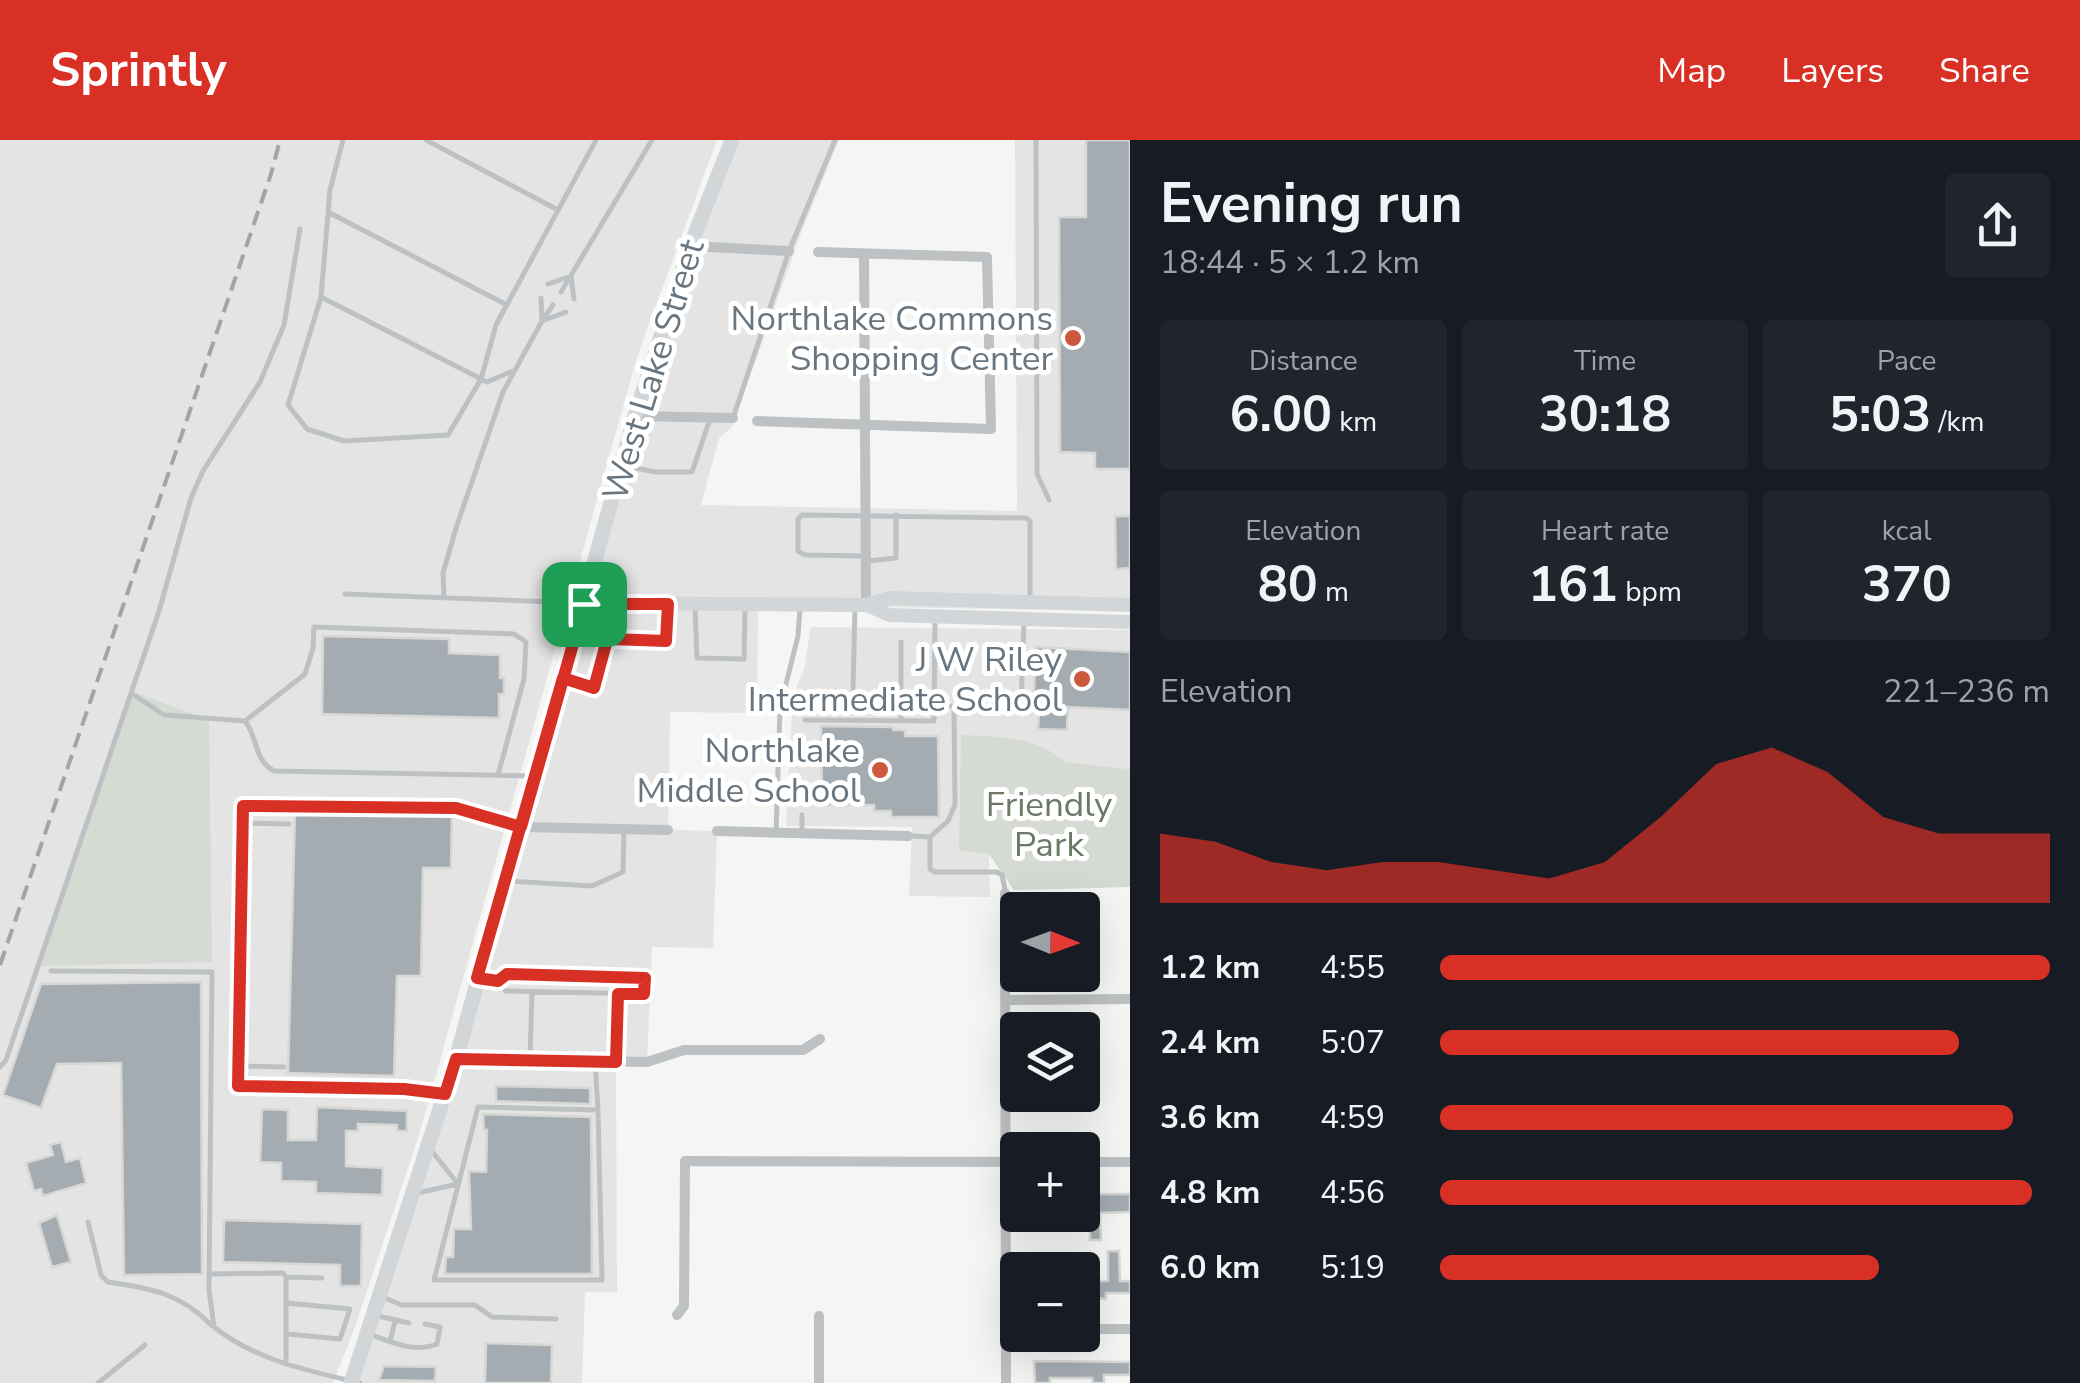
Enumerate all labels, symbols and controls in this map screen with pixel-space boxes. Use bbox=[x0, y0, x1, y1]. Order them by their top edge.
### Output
text: Sprintly bbox=[50, 37, 227, 103]
text: Map bbox=[1657, 47, 1726, 94]
text: Layers bbox=[1781, 47, 1884, 94]
text: Share bbox=[1939, 47, 2030, 94]
text: Evening run bbox=[1160, 166, 1463, 241]
button: share bbox=[1945, 173, 2050, 278]
street label: West Lake Street bbox=[591, 233, 716, 506]
text: 18:44 · 5 × 1.2 km bbox=[1160, 241, 1420, 284]
place label: Northlake Commons Shopping Center bbox=[731, 295, 1053, 382]
marker: Northlake Commons Shopping Center bbox=[1062, 327, 1084, 349]
text: Distance bbox=[1249, 342, 1358, 380]
text: Time bbox=[1574, 342, 1636, 380]
text: Pace bbox=[1877, 342, 1936, 380]
text: 6.00 bbox=[1230, 380, 1332, 449]
text: 30:18 bbox=[1539, 380, 1671, 449]
text: 5:03 bbox=[1829, 380, 1931, 449]
text: km bbox=[1332, 403, 1377, 441]
text: /km bbox=[1931, 403, 1984, 441]
text: Elevation bbox=[1245, 512, 1361, 550]
text: Heart rate bbox=[1541, 512, 1669, 550]
text: kcal bbox=[1882, 512, 1931, 550]
text: 80 bbox=[1258, 550, 1318, 619]
text: 161 bbox=[1528, 550, 1618, 619]
text: 370 bbox=[1862, 550, 1952, 619]
pin bbox=[542, 562, 627, 647]
text: m bbox=[1318, 573, 1349, 611]
text: bpm bbox=[1618, 573, 1682, 611]
icon: arrive bbox=[557, 577, 612, 632]
place label: J W Riley Intermediate School bbox=[748, 636, 1063, 723]
marker: J W Riley Intermediate School bbox=[1071, 668, 1093, 690]
text: Elevation bbox=[1160, 670, 1293, 713]
text: 221–236 m bbox=[1883, 670, 2050, 713]
place label: Northlake Middle School bbox=[636, 727, 861, 814]
marker: Northlake Middle School bbox=[869, 759, 891, 781]
park label: Friendly Park bbox=[986, 781, 1112, 868]
north arrow bbox=[1000, 892, 1100, 992]
map controls bbox=[1000, 892, 1100, 1352]
text: 1.2 km bbox=[1160, 946, 1260, 989]
text: 4:55 bbox=[1320, 946, 1385, 989]
button: layers bbox=[1000, 1012, 1100, 1112]
text: 2.4 km bbox=[1160, 1021, 1260, 1064]
text: 5:07 bbox=[1320, 1021, 1385, 1064]
text: 3.6 km bbox=[1160, 1096, 1260, 1139]
text: 4:59 bbox=[1320, 1096, 1385, 1139]
button: + bbox=[1000, 1132, 1100, 1232]
text: 4.8 km bbox=[1160, 1171, 1260, 1214]
text: 4:56 bbox=[1320, 1171, 1385, 1214]
text: 6.0 km bbox=[1160, 1246, 1260, 1289]
text: 5:19 bbox=[1320, 1246, 1385, 1289]
button: − bbox=[1000, 1252, 1100, 1352]

